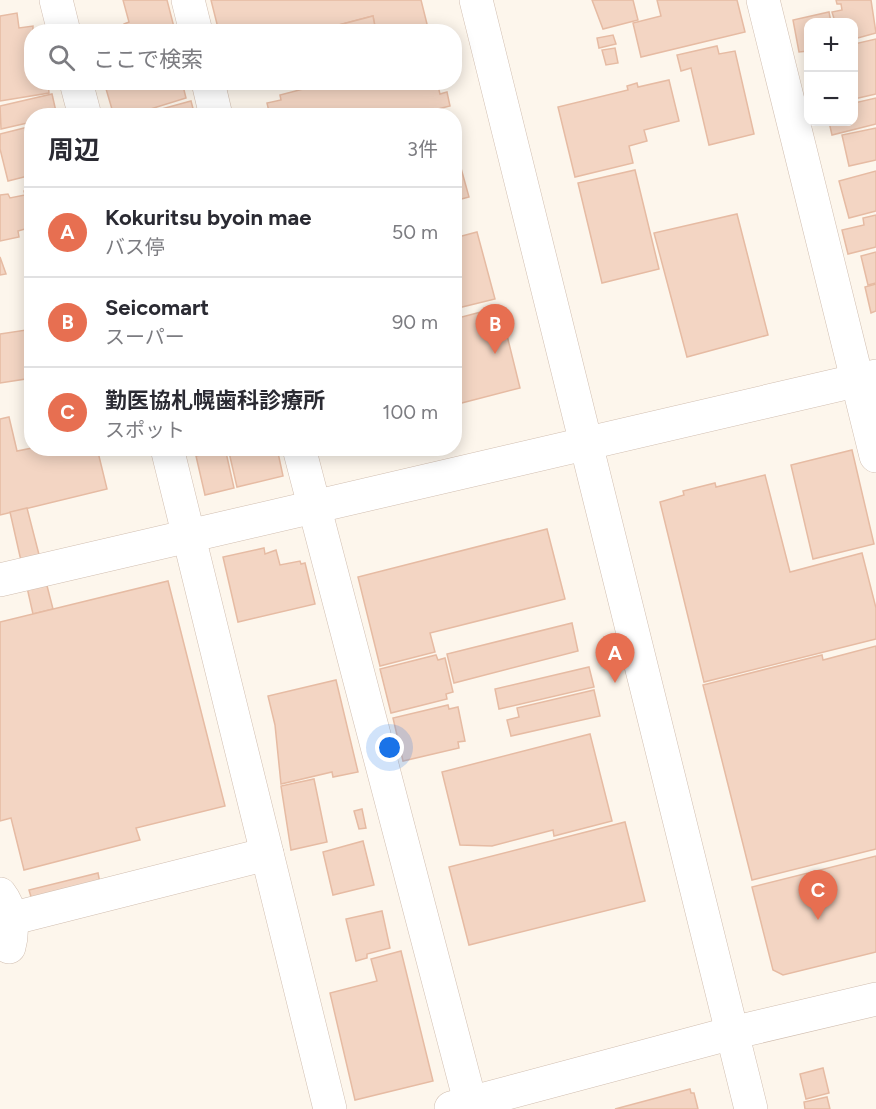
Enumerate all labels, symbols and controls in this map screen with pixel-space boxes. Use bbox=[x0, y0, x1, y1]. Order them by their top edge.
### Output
map controls bbox=[804, 18, 858, 126]
button: + bbox=[804, 18, 858, 72]
search box bbox=[24, 24, 462, 90]
icon: search bbox=[45, 41, 78, 74]
text: ここで検索 bbox=[93, 46, 203, 73]
button: − bbox=[804, 72, 858, 126]
text: 周辺 bbox=[48, 134, 100, 166]
text: 3件 bbox=[407, 137, 438, 161]
text: Kokuritsu byoin mae bbox=[105, 204, 311, 231]
text: A bbox=[60, 220, 75, 244]
text: 50 m bbox=[392, 220, 438, 244]
text: バス停 bbox=[105, 235, 165, 259]
text: Seicomart bbox=[105, 294, 209, 321]
pin: B bbox=[476, 304, 514, 354]
text: B bbox=[61, 310, 74, 334]
text: 90 m bbox=[392, 310, 438, 334]
text: スーパー bbox=[105, 325, 185, 349]
text: 勤医協札幌歯科診療所 bbox=[105, 387, 325, 414]
text: C bbox=[60, 400, 75, 424]
text: 100 m bbox=[382, 400, 438, 424]
text: スポット bbox=[105, 418, 185, 442]
pin: A bbox=[596, 634, 634, 683]
your location bbox=[375, 733, 404, 762]
pin: C bbox=[798, 870, 838, 920]

